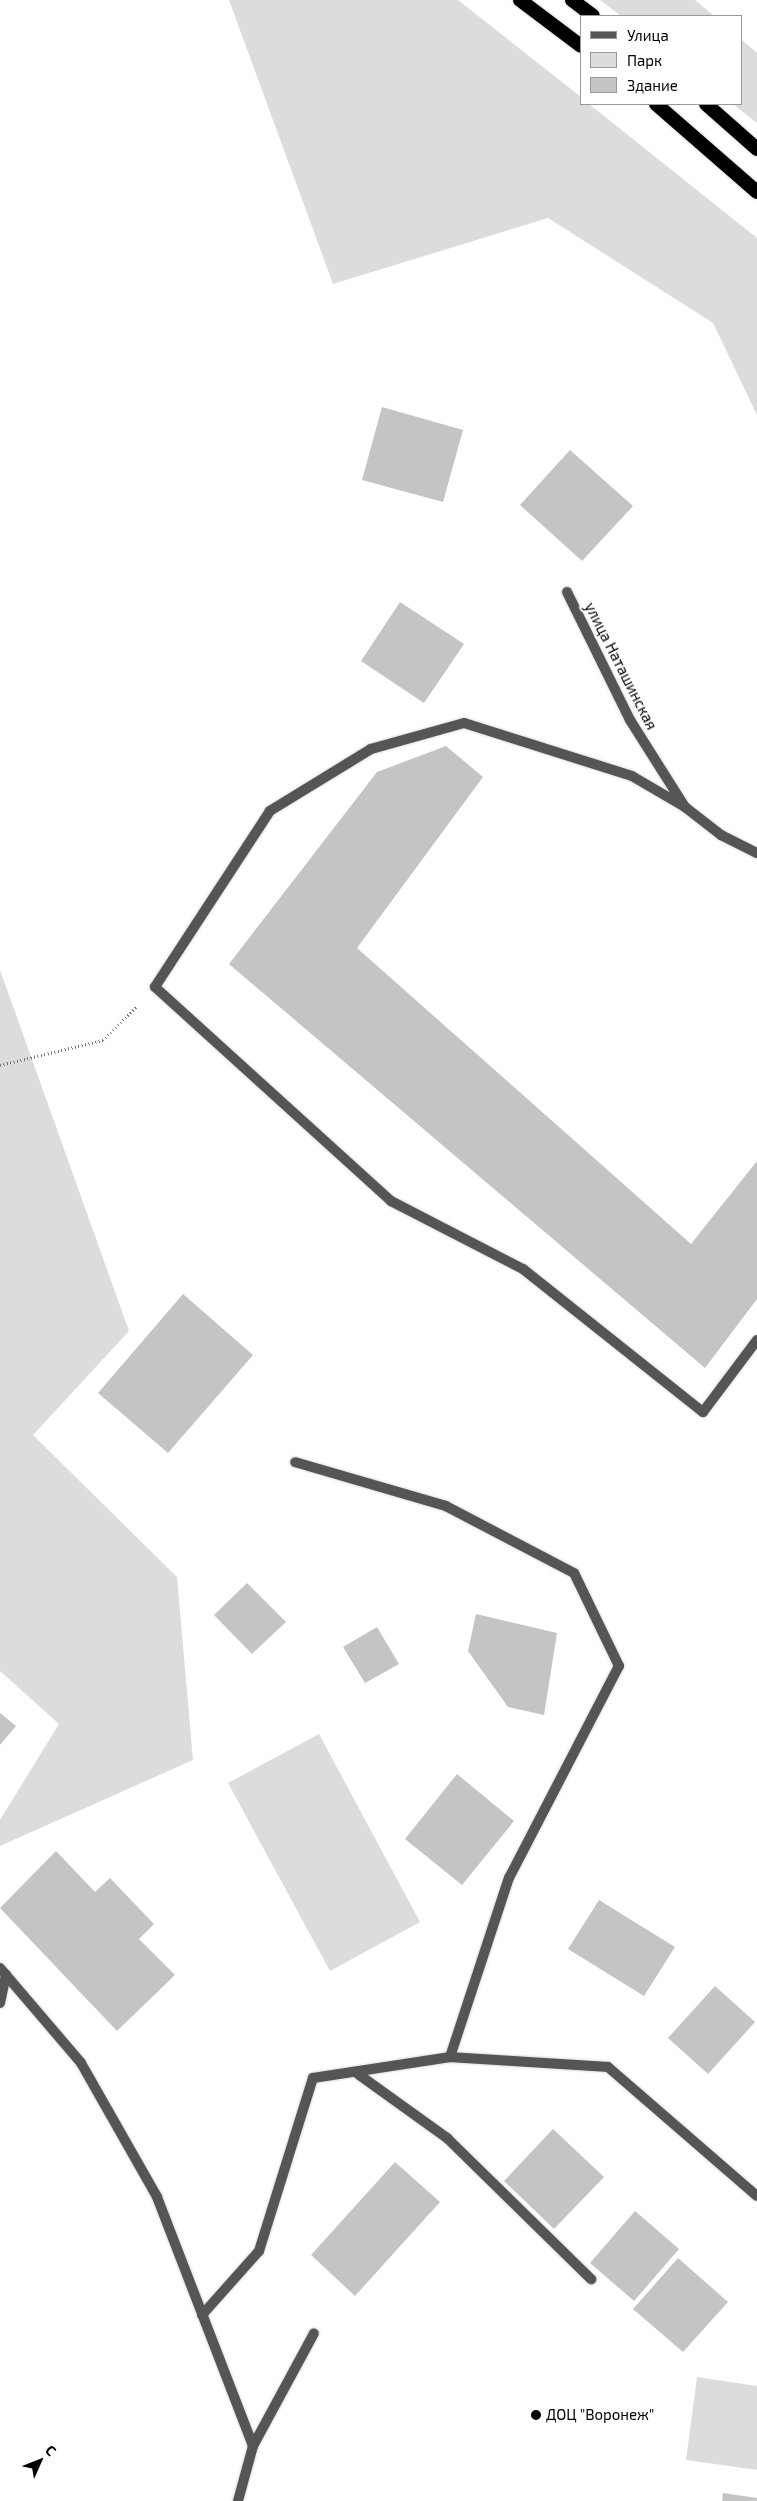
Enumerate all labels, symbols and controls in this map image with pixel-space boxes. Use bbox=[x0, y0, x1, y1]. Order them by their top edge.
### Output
legend bbox=[580, 15, 742, 105]
text: Улица bbox=[627, 26, 669, 44]
text: Парк bbox=[627, 51, 662, 69]
text: Здание bbox=[627, 76, 678, 94]
street label: улица Наташинская bbox=[581, 599, 661, 733]
place label: ДОЦ "Воронеж" bbox=[546, 2406, 654, 2424]
marker: ДОЦ "Воронеж" bbox=[530, 2409, 542, 2421]
north arrow bbox=[15, 2436, 65, 2486]
text: С bbox=[42, 2441, 60, 2459]

